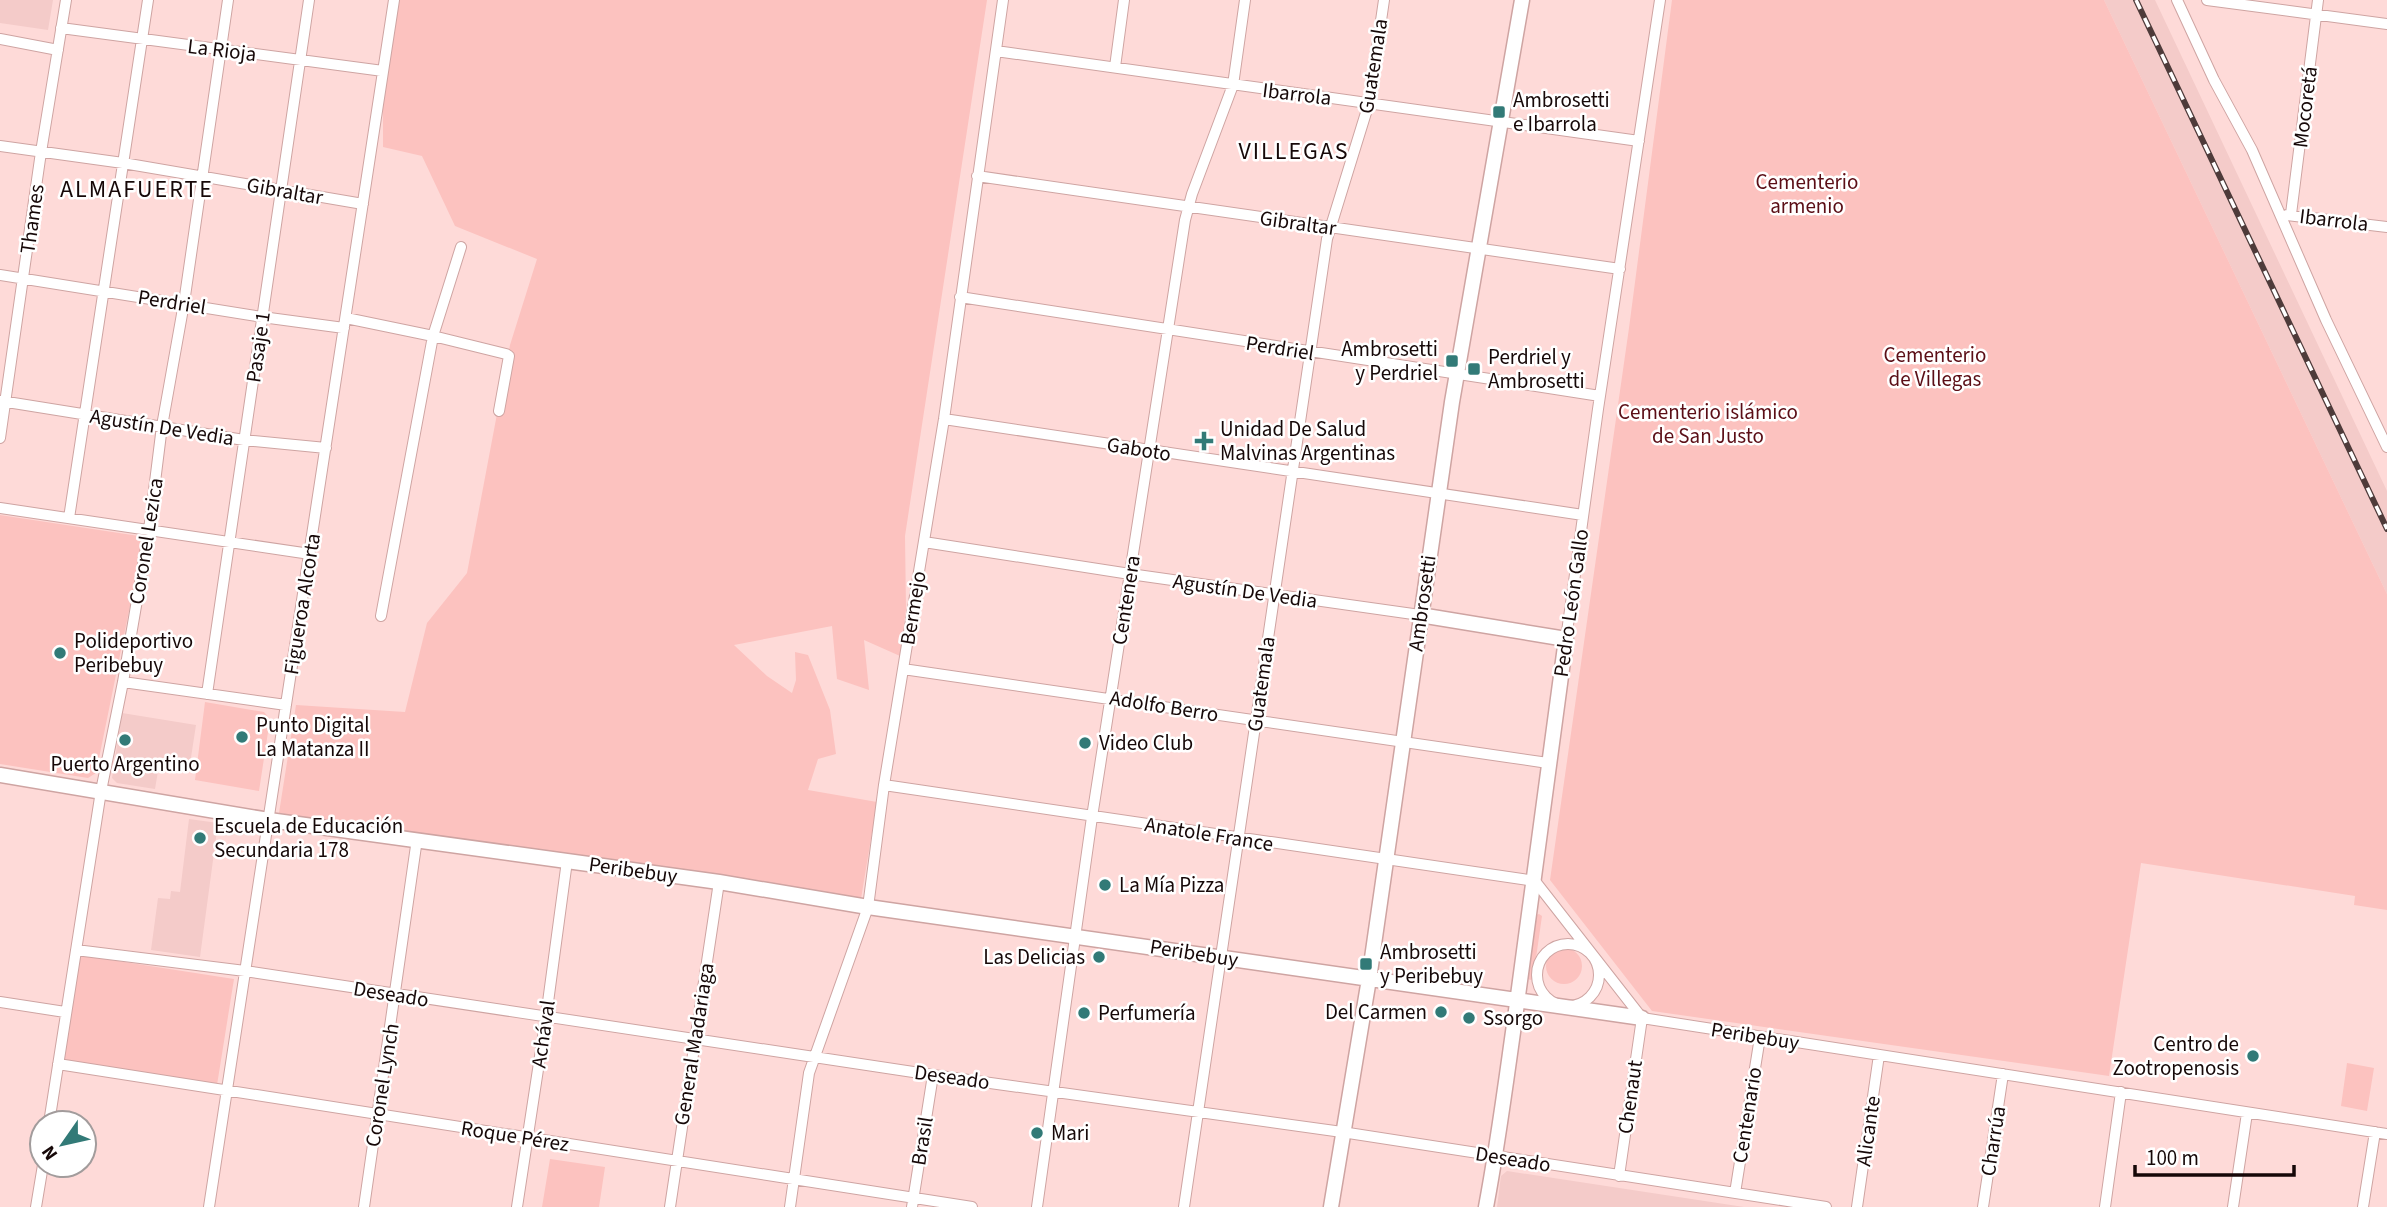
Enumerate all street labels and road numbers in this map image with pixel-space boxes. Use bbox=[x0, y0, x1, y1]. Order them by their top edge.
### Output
street label: Guatemala bbox=[1351, 16, 1395, 116]
street label: La Rioja bbox=[186, 31, 258, 69]
street label: Mocoretá bbox=[2285, 65, 2325, 149]
street label: Ibarrola bbox=[1261, 75, 1333, 113]
street label: Gibraltar bbox=[244, 170, 326, 213]
street label: Thames bbox=[12, 182, 52, 256]
street label: Ibarrola bbox=[2298, 201, 2370, 239]
street label: Gibraltar bbox=[1258, 203, 1339, 243]
street label: Perdriel bbox=[136, 282, 208, 322]
street label: Pasaje 1 bbox=[238, 310, 278, 384]
street label: Perdriel bbox=[1244, 328, 1316, 368]
street label: Agustín De Vedia bbox=[88, 401, 236, 453]
street label: Gaboto bbox=[1105, 429, 1173, 469]
street label: Coronel Lezica bbox=[121, 476, 171, 606]
street label: Pedro León Gallo bbox=[1546, 527, 1596, 679]
street label: Figueroa Alcorta bbox=[276, 531, 328, 677]
street label: Centenera bbox=[1104, 553, 1148, 647]
street label: Ambrosetti bbox=[1400, 553, 1444, 653]
street label: Agustín De Vedia bbox=[1171, 566, 1319, 616]
street label: Bermejo bbox=[892, 569, 934, 647]
street label: Guatemala bbox=[1239, 634, 1283, 734]
street label: Adolfo Berro bbox=[1107, 683, 1221, 729]
street label: Anatole France bbox=[1143, 809, 1275, 859]
street label: Peribebuy bbox=[587, 849, 679, 891]
street label: Peribebuy bbox=[1148, 931, 1241, 975]
street label: General Madariaga bbox=[666, 961, 722, 1127]
street label: Deseado bbox=[351, 973, 431, 1015]
street label: Achával bbox=[523, 998, 563, 1070]
street label: Peribebuy bbox=[1709, 1014, 1802, 1058]
street label: Coronel Lynch bbox=[357, 1021, 407, 1149]
street label: Deseado bbox=[912, 1057, 992, 1097]
street label: Chenaut bbox=[1610, 1058, 1650, 1136]
street label: Centenario bbox=[1725, 1065, 1769, 1165]
street label: Alicante bbox=[1848, 1094, 1888, 1168]
street label: Charrúa bbox=[1973, 1104, 2013, 1178]
street label: Roque Pérez bbox=[459, 1113, 571, 1159]
street label: Brasil bbox=[903, 1114, 941, 1168]
street label: Deseado bbox=[1473, 1138, 1553, 1180]

